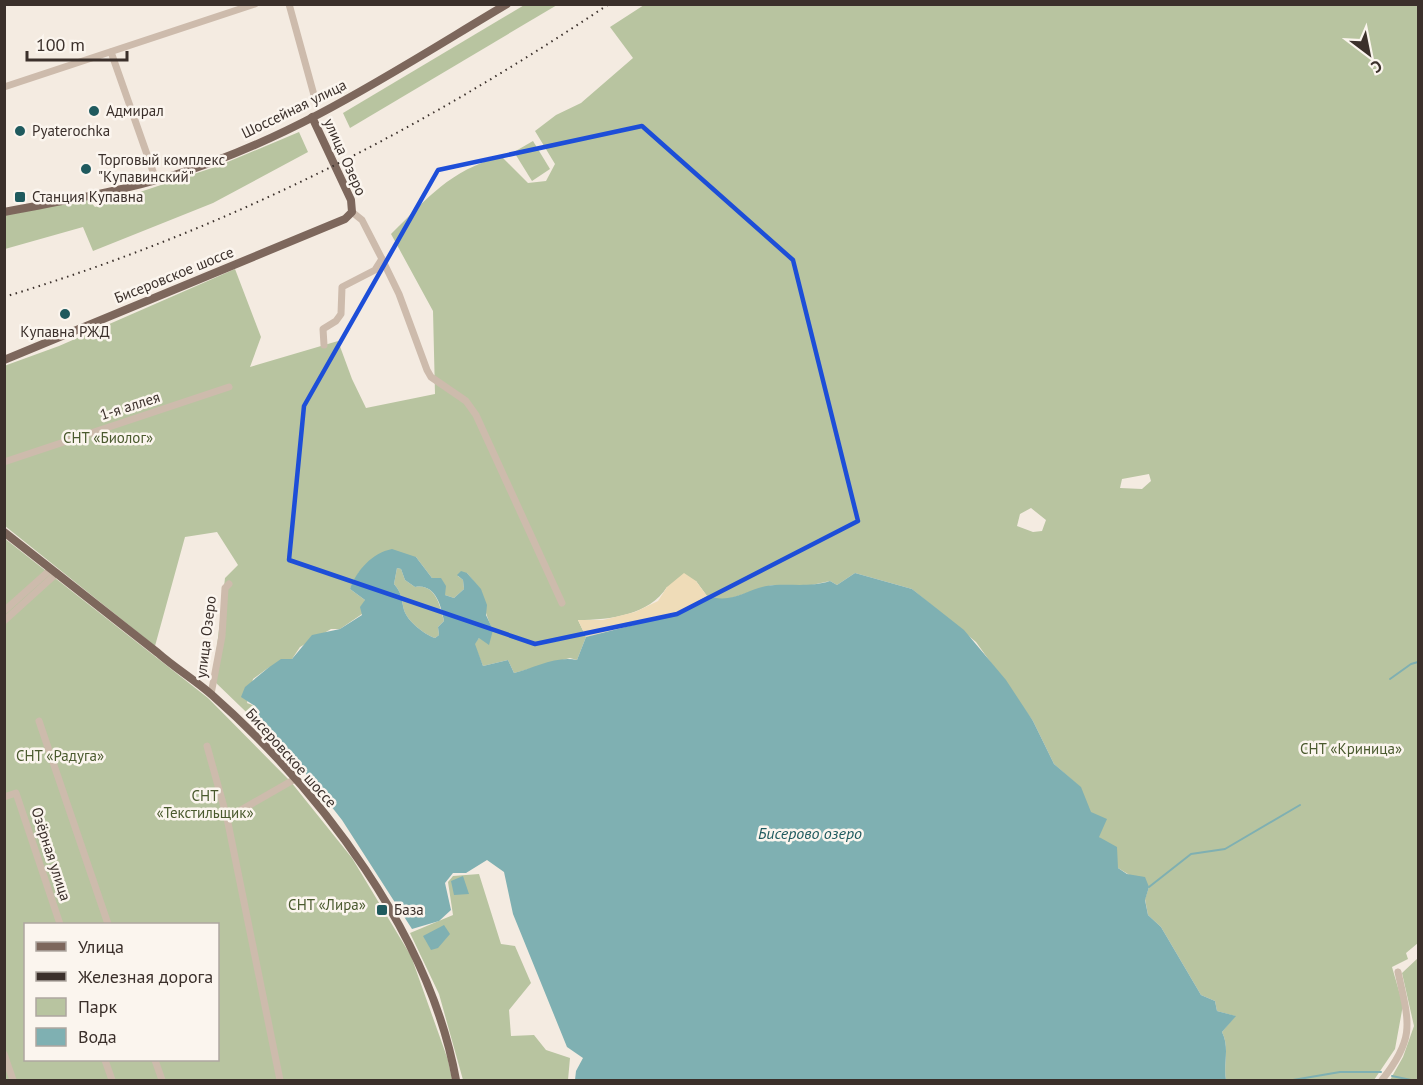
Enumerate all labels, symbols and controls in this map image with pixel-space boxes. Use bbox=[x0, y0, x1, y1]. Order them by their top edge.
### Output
scale bar bbox=[27, 24, 128, 62]
north arrow bbox=[1339, 24, 1399, 84]
text: 100 m bbox=[36, 33, 85, 56]
text: С bbox=[1368, 56, 1386, 78]
street label: Шоссейная улица bbox=[238, 75, 349, 142]
place label: Адмирал bbox=[106, 101, 164, 120]
marker: Адмирал bbox=[87, 104, 101, 118]
street label: улица Озеро bbox=[320, 115, 371, 199]
place label: Pyaterochka bbox=[32, 121, 110, 140]
marker: Pyaterochka bbox=[13, 124, 27, 138]
place label: Торговый комплекс "Купавинский" bbox=[98, 150, 225, 186]
marker: Торговый комплекс "Купавинский" bbox=[79, 162, 93, 176]
place label: Станция Купавна bbox=[32, 187, 143, 206]
marker: Станция Купавна bbox=[13, 190, 27, 204]
street label: Бисеровское шоссе bbox=[111, 242, 236, 307]
marker: Купавна РЖД bbox=[58, 307, 72, 321]
place label: Купавна РЖД bbox=[20, 322, 110, 341]
street label: 1-я аллея bbox=[97, 387, 162, 424]
park label: СНТ «Биолог» bbox=[63, 428, 153, 447]
street label: улица Озеро bbox=[191, 595, 220, 679]
street label: Бисеровское шоссе bbox=[242, 704, 341, 811]
park label: СНТ «Криница» bbox=[1300, 739, 1402, 758]
park label: СНТ «Радуга» bbox=[16, 746, 104, 765]
park label: СНТ «Текстильщик» bbox=[156, 786, 254, 822]
street label: Озёрная улица bbox=[27, 805, 76, 903]
water label: Бисерово озеро bbox=[758, 823, 862, 843]
park label: СНТ «Лира» bbox=[288, 895, 366, 914]
place label: База bbox=[394, 900, 424, 919]
marker: База bbox=[375, 903, 389, 917]
legend bbox=[24, 923, 219, 1061]
text: Улица bbox=[78, 935, 124, 958]
text: Железная дорога bbox=[77, 965, 213, 988]
text: Парк bbox=[78, 995, 118, 1018]
text: Вода bbox=[78, 1025, 117, 1048]

